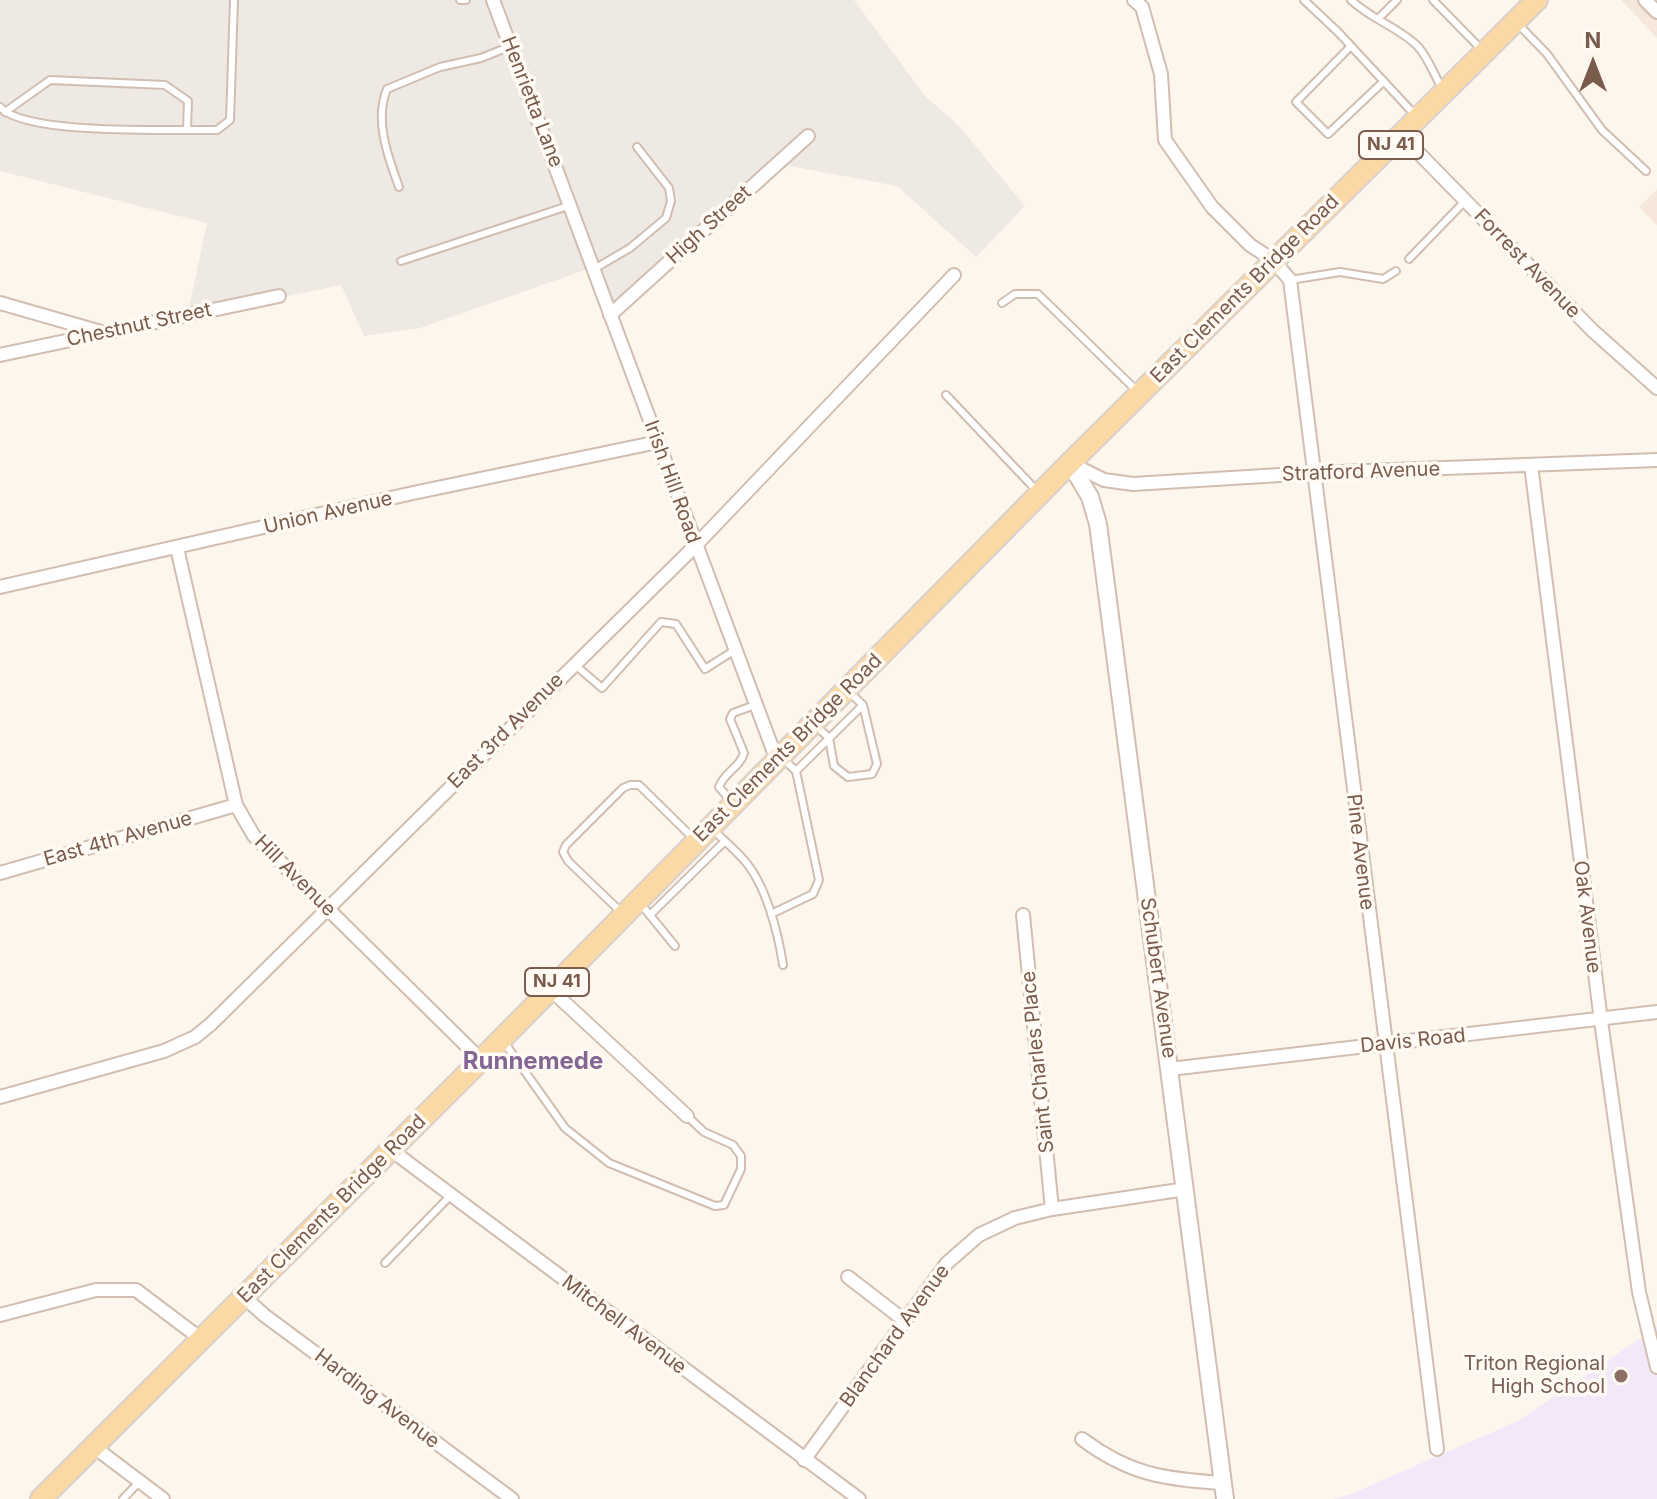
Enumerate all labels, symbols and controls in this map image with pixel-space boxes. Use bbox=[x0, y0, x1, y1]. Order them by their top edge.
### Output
north arrow bbox=[1553, 24, 1633, 104]
text: N bbox=[1585, 27, 1601, 53]
street label: Henrietta Lane bbox=[496, 33, 568, 171]
road number: NJ 41 bbox=[1359, 131, 1423, 159]
street label: High Street bbox=[662, 181, 756, 269]
street label: East Clements Bridge Road bbox=[1146, 190, 1344, 388]
street label: Forrest Avenue bbox=[1469, 204, 1585, 324]
street label: Chestnut Street bbox=[64, 298, 214, 352]
street label: Irish Hill Road bbox=[639, 417, 705, 547]
street label: Stratford Avenue bbox=[1281, 457, 1441, 487]
street label: Union Avenue bbox=[261, 487, 395, 539]
street label: East Clements Bridge Road bbox=[689, 649, 887, 847]
street label: East 3rd Avenue bbox=[443, 668, 569, 794]
street label: Pine Avenue bbox=[1341, 792, 1379, 912]
street label: East 4th Avenue bbox=[41, 806, 195, 872]
street label: Hill Avenue bbox=[249, 830, 341, 922]
street label: Oak Avenue bbox=[1568, 859, 1606, 975]
street label: Schubert Avenue bbox=[1135, 896, 1181, 1060]
road number: NJ 41 bbox=[525, 968, 589, 996]
street label: Saint Charles Place bbox=[1017, 970, 1059, 1154]
street label: Davis Road bbox=[1359, 1024, 1467, 1058]
district label: Runnemede bbox=[463, 1048, 603, 1076]
street label: East Clements Bridge Road bbox=[233, 1110, 431, 1308]
street label: Blanchard Avenue bbox=[835, 1260, 955, 1412]
street label: Mitchell Avenue bbox=[557, 1270, 691, 1380]
street label: Harding Avenue bbox=[310, 1344, 444, 1454]
place label: Triton Regional High School bbox=[1464, 1352, 1605, 1399]
marker: Triton Regional High School bbox=[1612, 1367, 1630, 1385]

